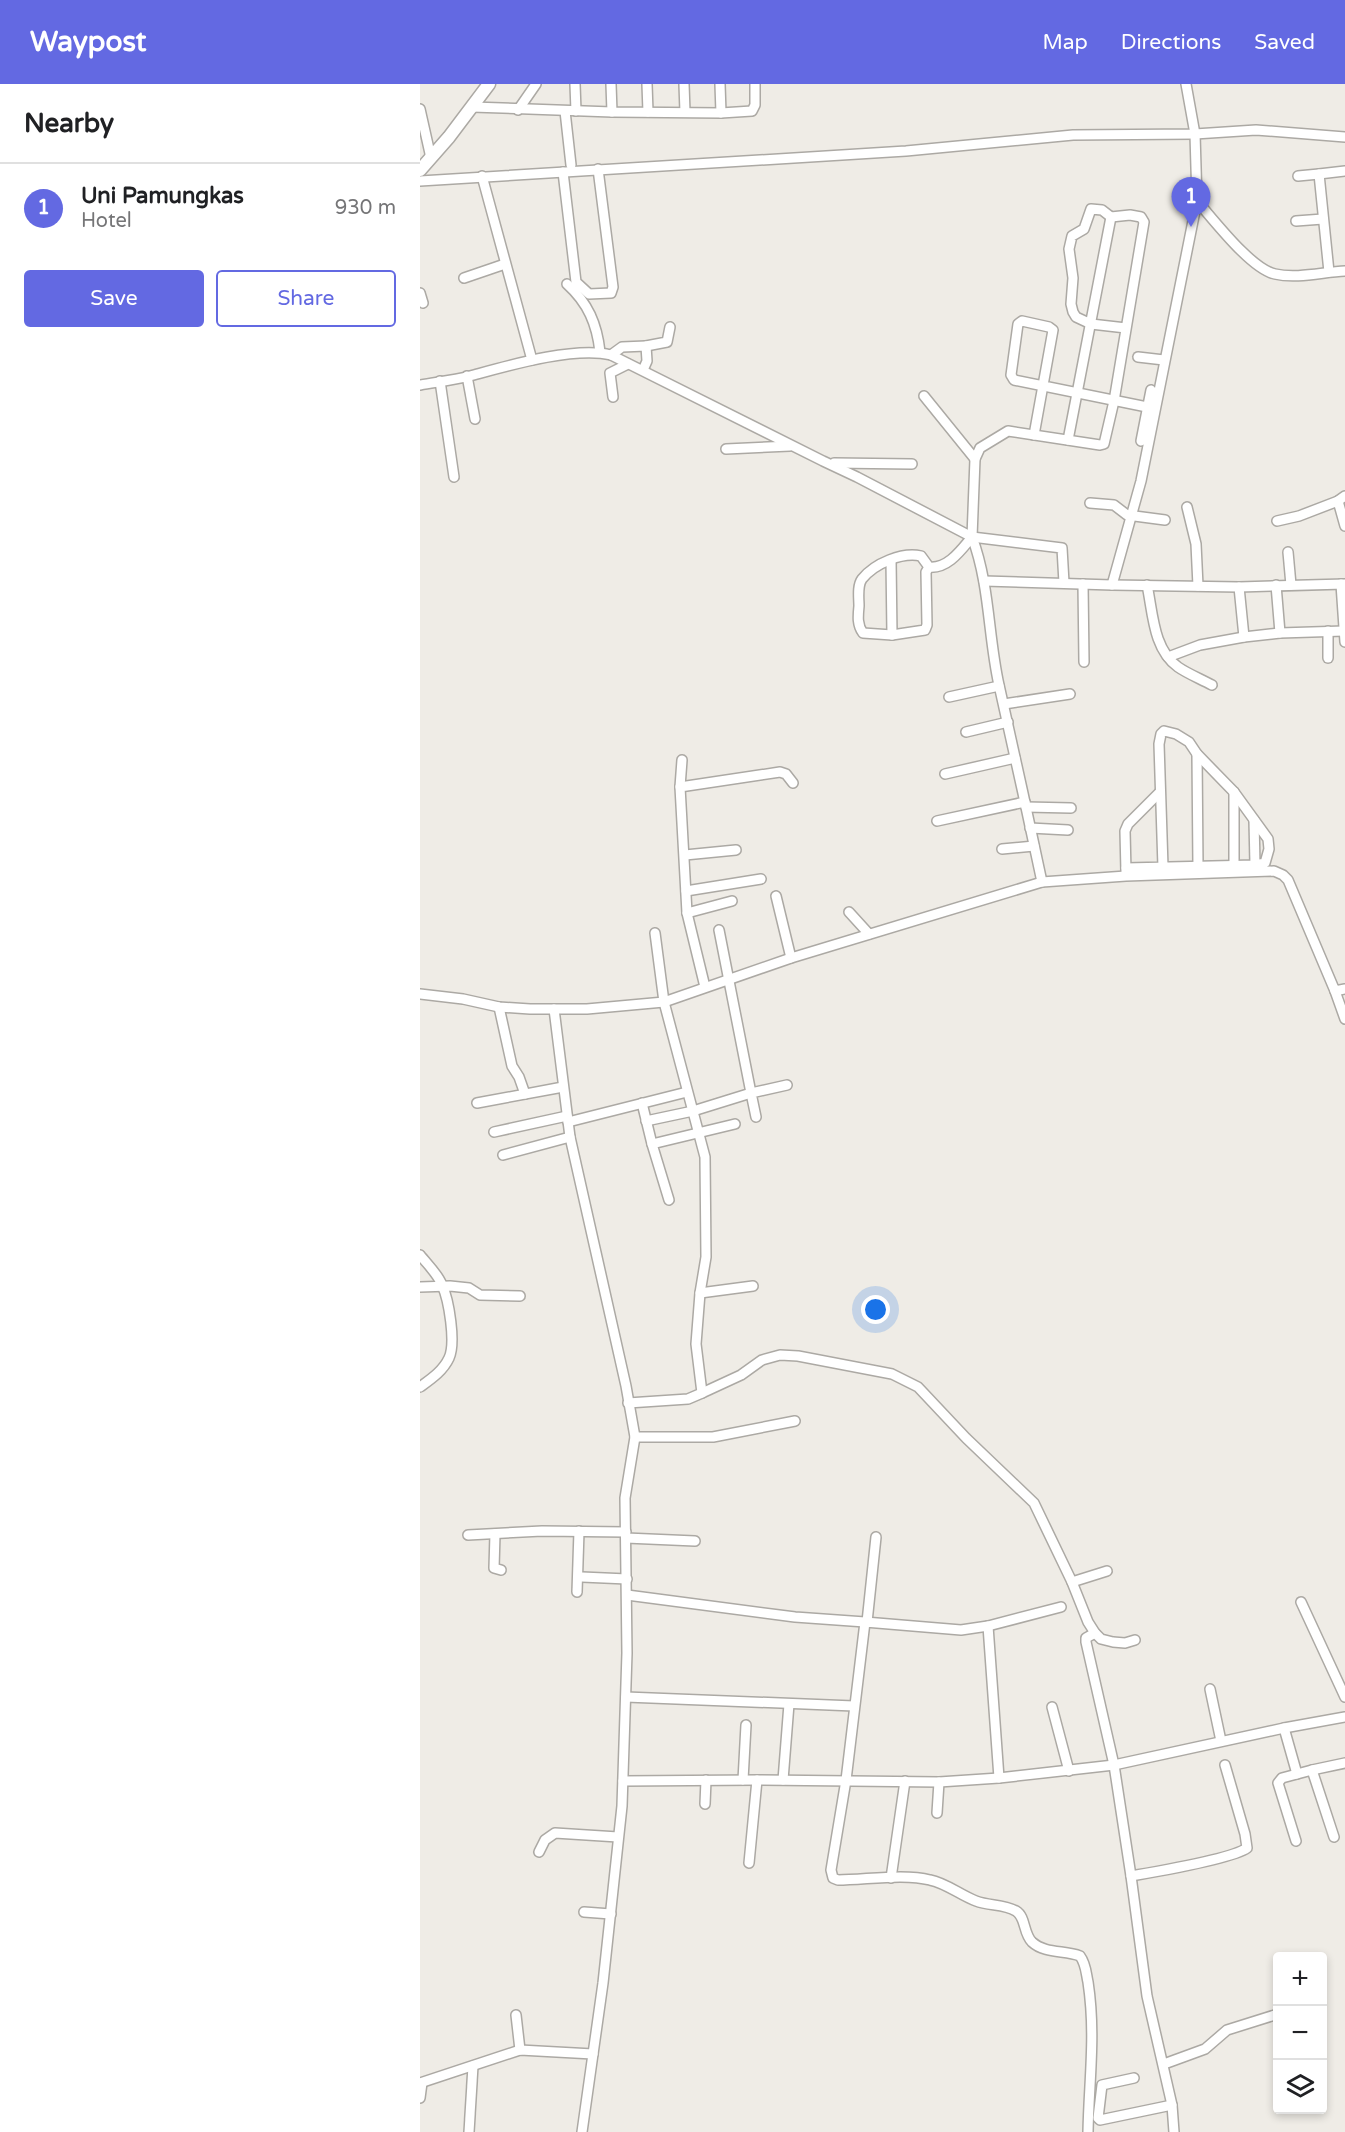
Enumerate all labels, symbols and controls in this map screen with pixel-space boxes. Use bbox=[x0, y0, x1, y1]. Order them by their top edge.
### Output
text: Waypost bbox=[30, 25, 146, 59]
text: Map bbox=[1042, 30, 1088, 55]
text: Directions bbox=[1121, 30, 1221, 55]
text: Saved bbox=[1254, 30, 1315, 55]
text: Nearby bbox=[24, 108, 114, 139]
pin: 1 bbox=[1172, 178, 1210, 227]
text: Uni Pamungkas bbox=[81, 183, 244, 209]
text: 1 bbox=[37, 196, 50, 220]
text: 930 m bbox=[335, 196, 396, 220]
text: Hotel bbox=[81, 209, 132, 233]
button: Save bbox=[24, 270, 204, 327]
button: Share bbox=[216, 270, 396, 327]
your location bbox=[861, 1295, 890, 1324]
map controls bbox=[1273, 1952, 1327, 2114]
button: + bbox=[1273, 1952, 1327, 2006]
button: − bbox=[1273, 2006, 1327, 2060]
button: layers bbox=[1273, 2060, 1327, 2114]

